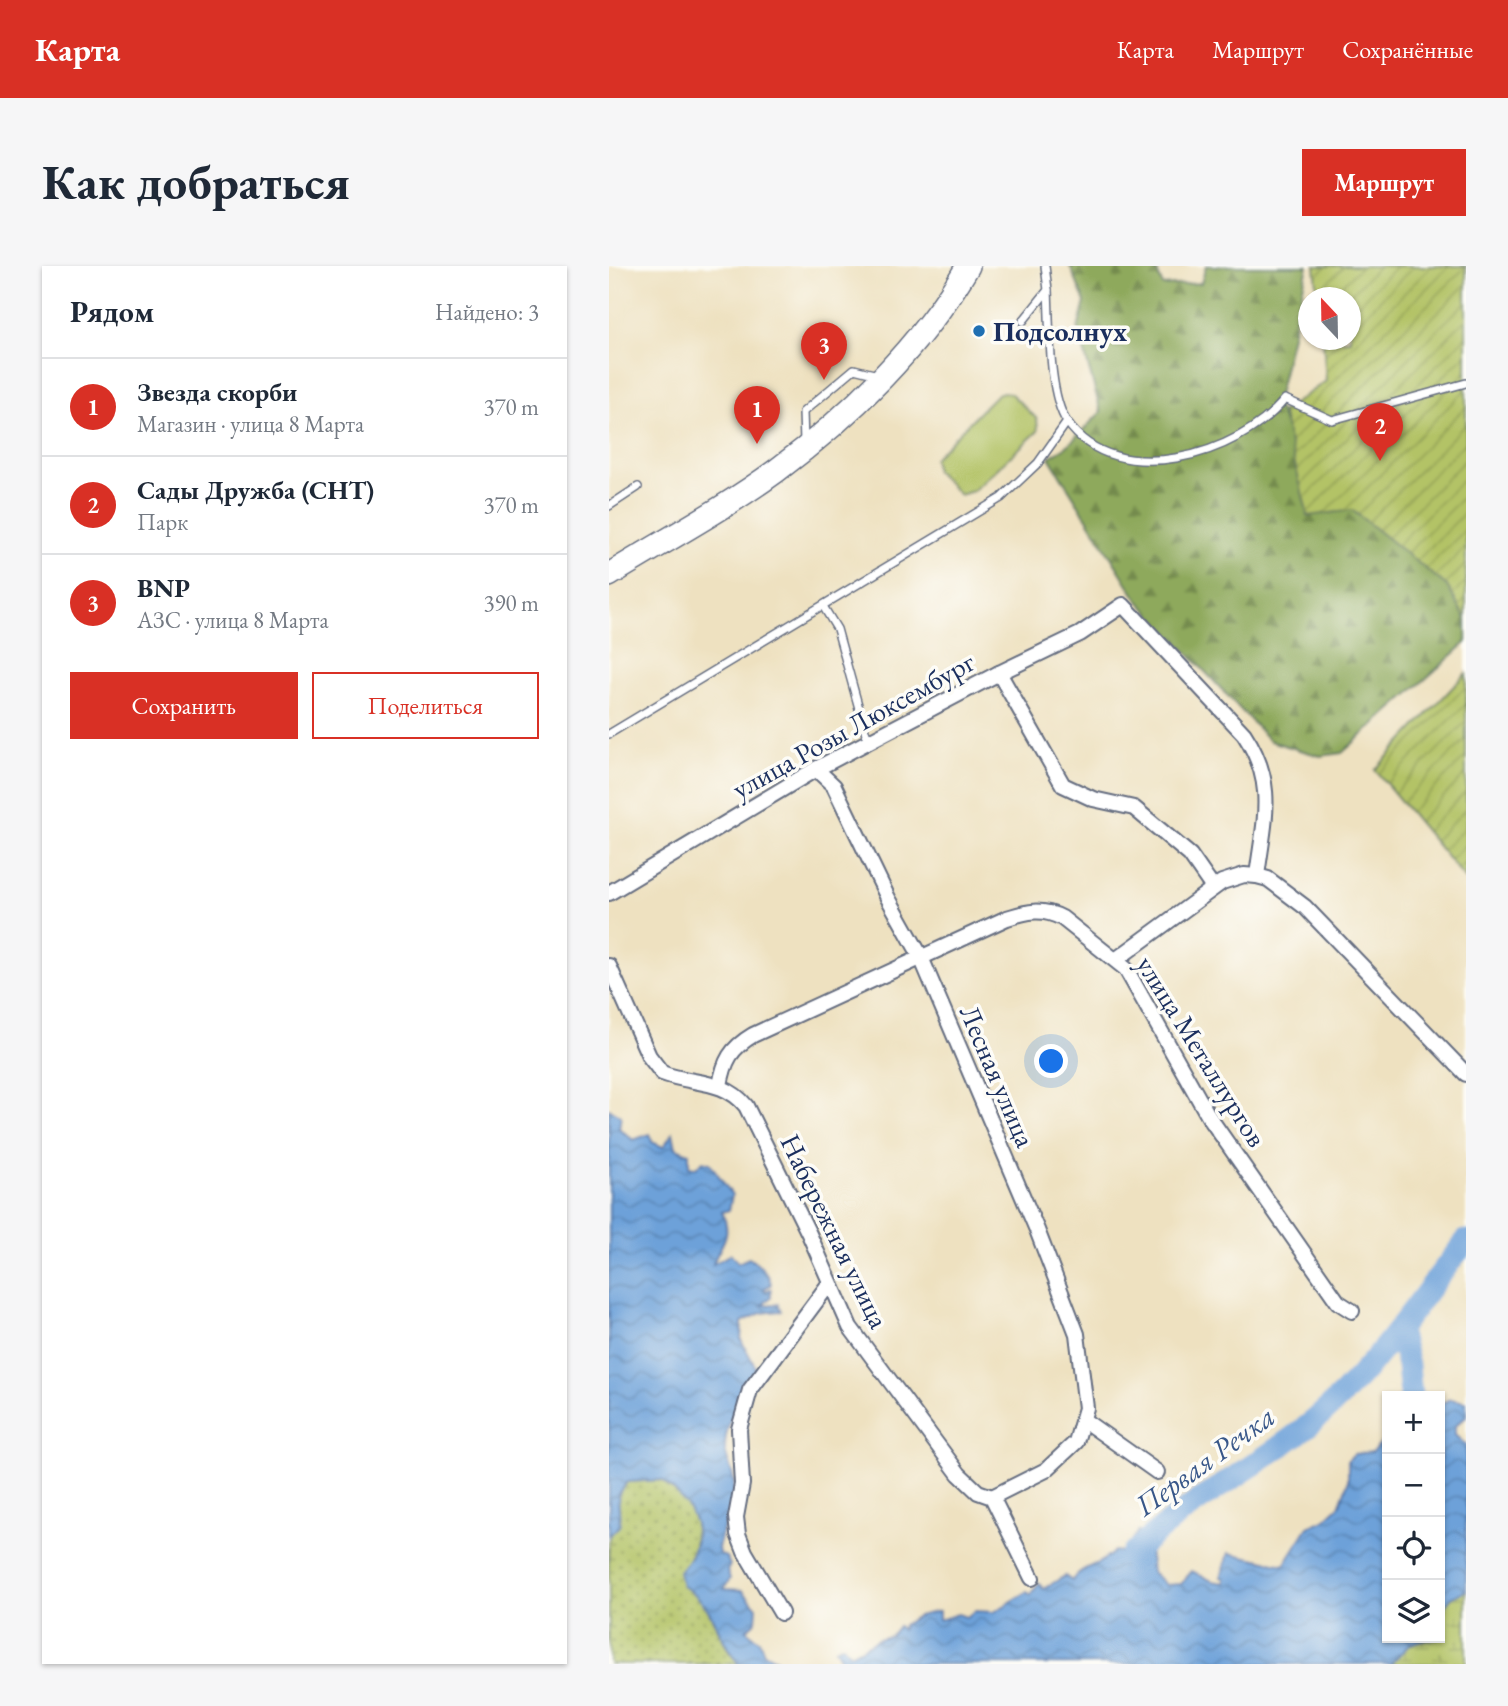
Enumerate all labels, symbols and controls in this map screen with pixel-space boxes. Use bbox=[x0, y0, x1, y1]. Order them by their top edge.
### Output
text: Карта bbox=[35, 28, 120, 71]
text: Карта bbox=[1117, 34, 1174, 65]
text: Маршрут bbox=[1212, 34, 1304, 65]
text: Сохранённые bbox=[1342, 34, 1473, 65]
button: Маршрут bbox=[1302, 149, 1466, 216]
text: Как добраться bbox=[42, 150, 350, 214]
north arrow bbox=[1298, 287, 1361, 350]
text: Рядом bbox=[70, 292, 154, 331]
text: Найдено: 3 bbox=[435, 297, 539, 327]
place label: Подсолнух bbox=[993, 313, 1127, 349]
pin: 3 bbox=[801, 322, 847, 380]
marker: Подсолнух bbox=[971, 323, 987, 339]
text: Звезда скорби bbox=[137, 375, 297, 409]
pin: 1 bbox=[734, 386, 780, 444]
text: 1 bbox=[87, 392, 99, 422]
text: 370 m bbox=[483, 392, 539, 422]
pin: 2 bbox=[1357, 403, 1403, 461]
text: Магазин · улица 8 Марта bbox=[137, 409, 364, 439]
text: Сады Дружба (СНТ) bbox=[137, 473, 374, 507]
text: 2 bbox=[87, 490, 99, 520]
text: 370 m bbox=[483, 490, 539, 520]
text: Парк bbox=[137, 507, 188, 537]
text: BNP bbox=[137, 571, 190, 605]
text: 3 bbox=[87, 588, 99, 618]
text: 390 m bbox=[483, 588, 539, 618]
text: АЗС · улица 8 Марта bbox=[137, 605, 329, 635]
street label: улица Розы Люксембург bbox=[726, 643, 981, 807]
button: Сохранить bbox=[70, 672, 298, 739]
button: Поделиться bbox=[312, 672, 539, 739]
street label: улица Металлургов bbox=[1129, 949, 1275, 1153]
street label: Лесная улица bbox=[952, 1000, 1044, 1153]
your location bbox=[1034, 1044, 1068, 1078]
street label: Набережная улица bbox=[772, 1128, 898, 1335]
map controls bbox=[1382, 1391, 1445, 1643]
button: + bbox=[1382, 1391, 1445, 1454]
water label: Первая Речка bbox=[1126, 1397, 1283, 1525]
button: − bbox=[1382, 1454, 1445, 1517]
button: locate bbox=[1382, 1517, 1445, 1580]
button: layers bbox=[1382, 1580, 1445, 1643]

